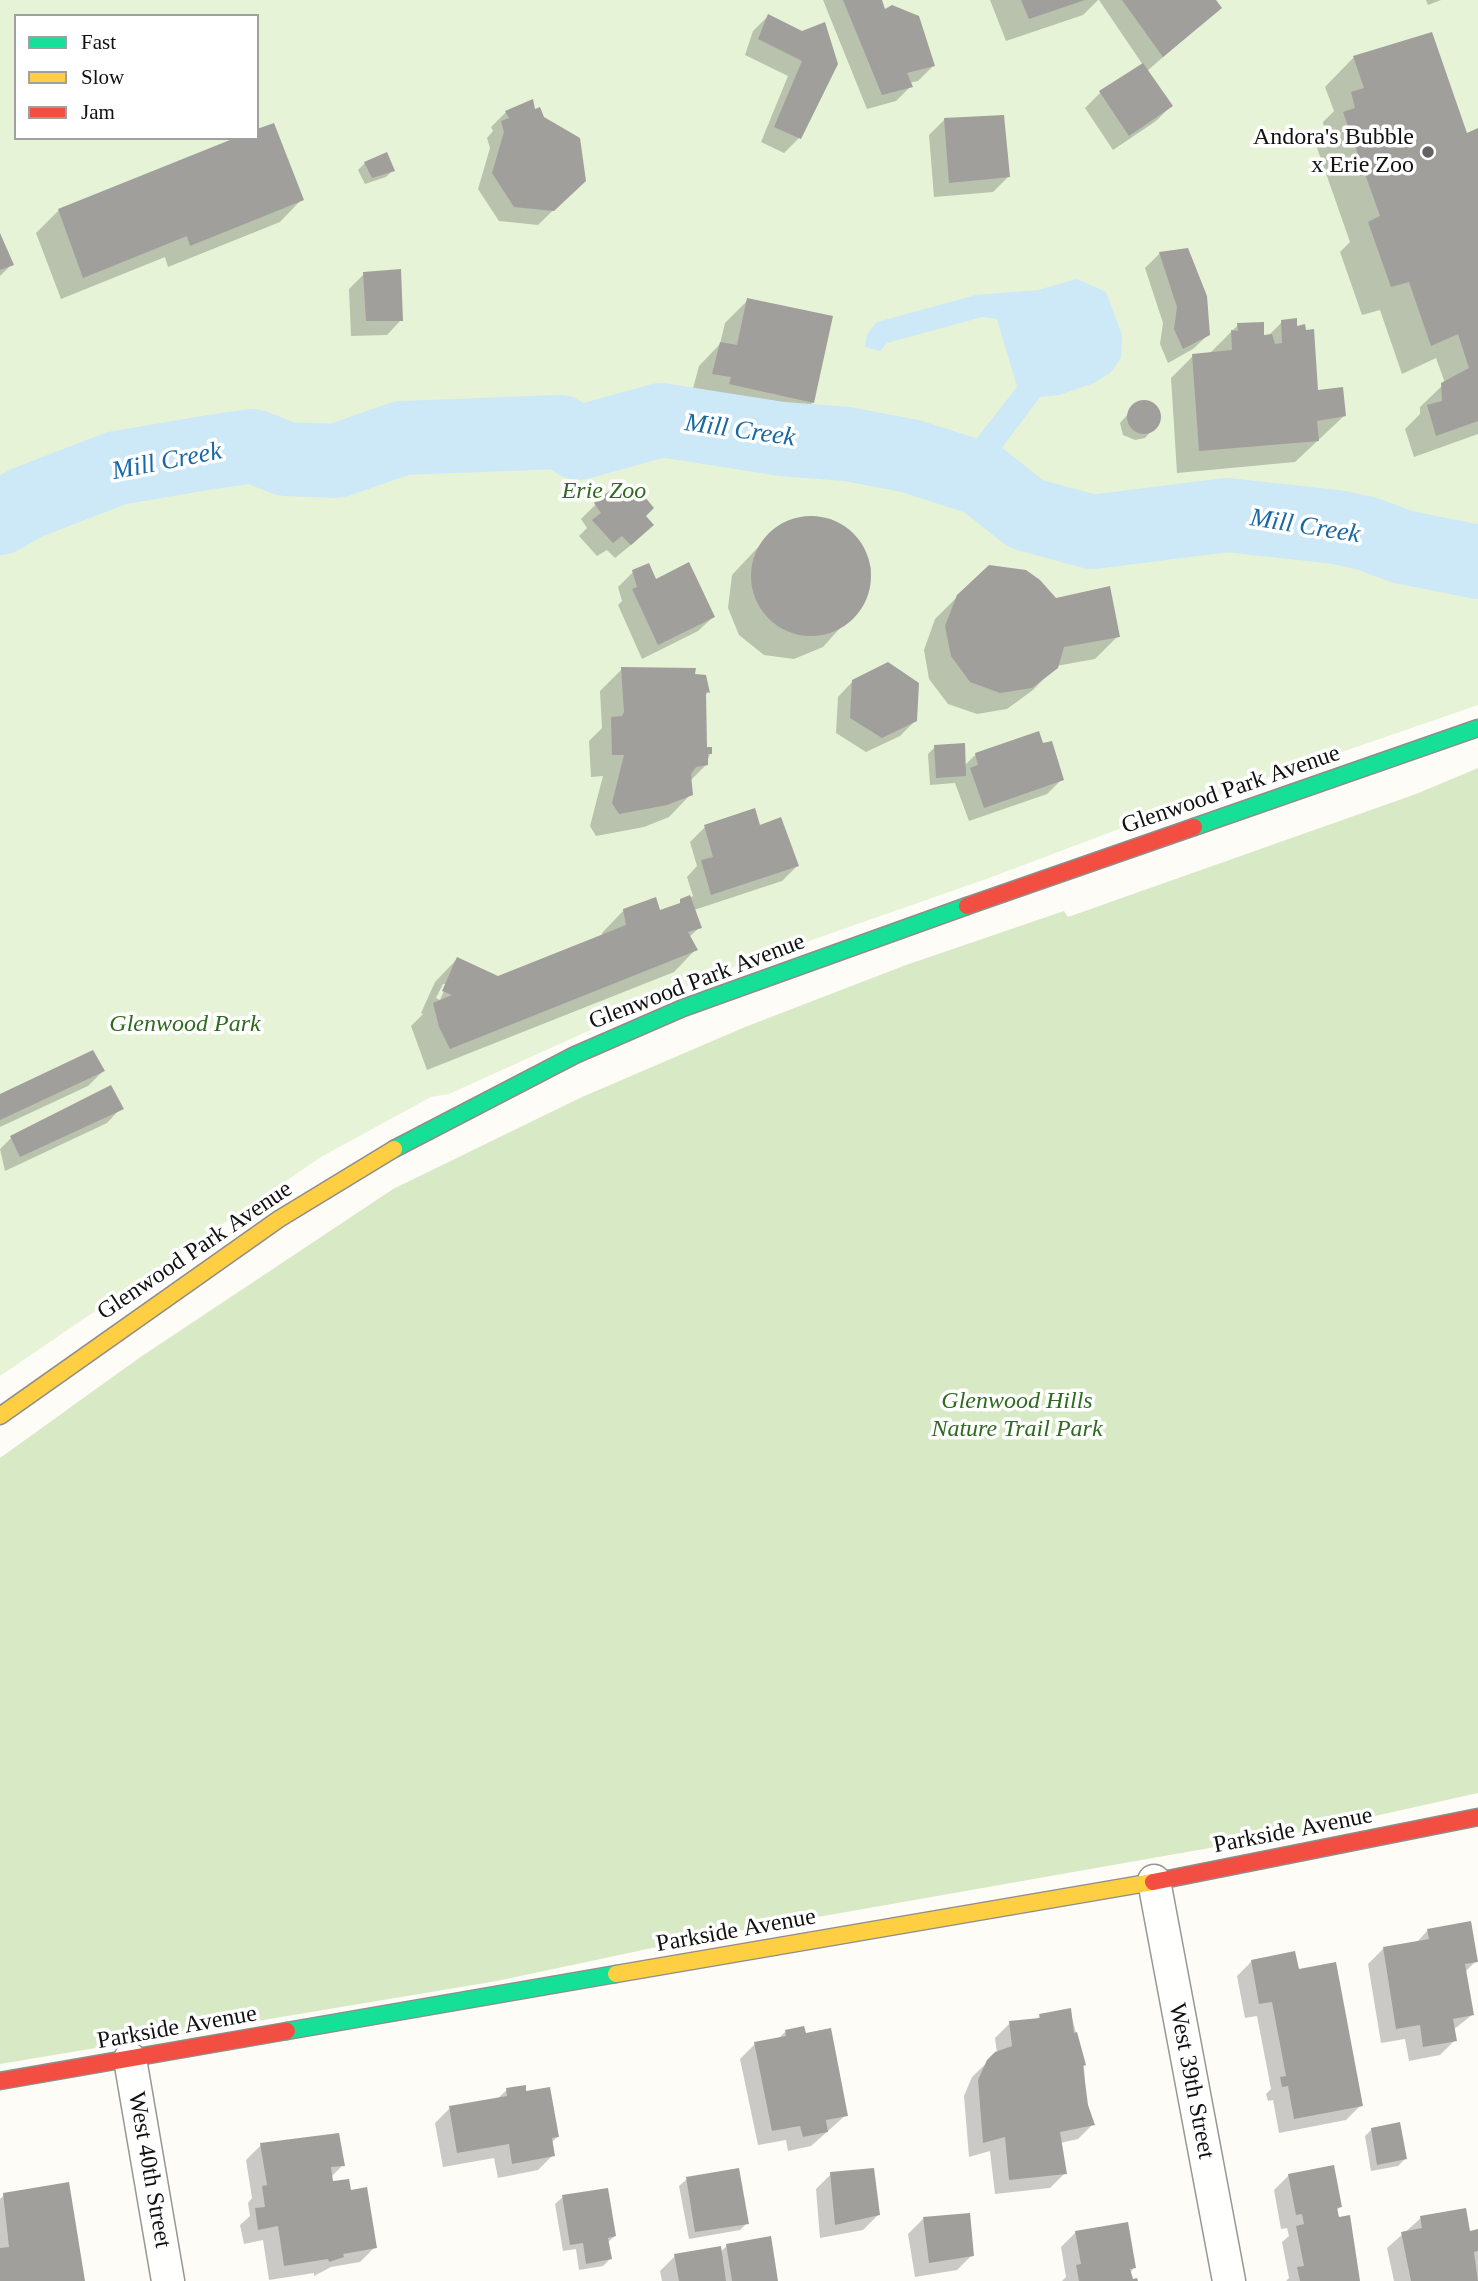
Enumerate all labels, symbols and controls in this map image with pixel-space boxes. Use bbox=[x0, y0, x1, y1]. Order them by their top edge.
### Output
legend bbox=[14, 14, 259, 140]
text: Fast bbox=[81, 30, 116, 54]
text: Slow bbox=[81, 65, 124, 89]
text: Jam bbox=[81, 100, 115, 124]
place label: Andora's Bubble x Erie Zoo bbox=[1253, 124, 1414, 180]
marker: Andora's Bubble x Erie Zoo bbox=[1420, 144, 1436, 160]
water label: Mill Creek bbox=[683, 408, 797, 454]
water label: Mill Creek bbox=[110, 436, 224, 488]
park label: Erie Zoo bbox=[562, 478, 646, 506]
water label: Mill Creek bbox=[1248, 503, 1362, 551]
street label: Glenwood Park Avenue bbox=[1118, 739, 1344, 841]
street label: Glenwood Park Avenue bbox=[585, 928, 809, 1036]
park label: Glenwood Park bbox=[109, 1011, 261, 1039]
street label: Glenwood Park Avenue bbox=[92, 1175, 298, 1327]
park label: Glenwood Hills Nature Trail Park bbox=[931, 1388, 1103, 1444]
street label: Parkside Avenue bbox=[1211, 1801, 1375, 1861]
street label: Parkside Avenue bbox=[654, 1903, 818, 1959]
street label: Parkside Avenue bbox=[95, 2000, 259, 2056]
street label: West 39th Street bbox=[1162, 2001, 1220, 2161]
street label: West 40th Street bbox=[121, 2090, 177, 2250]

